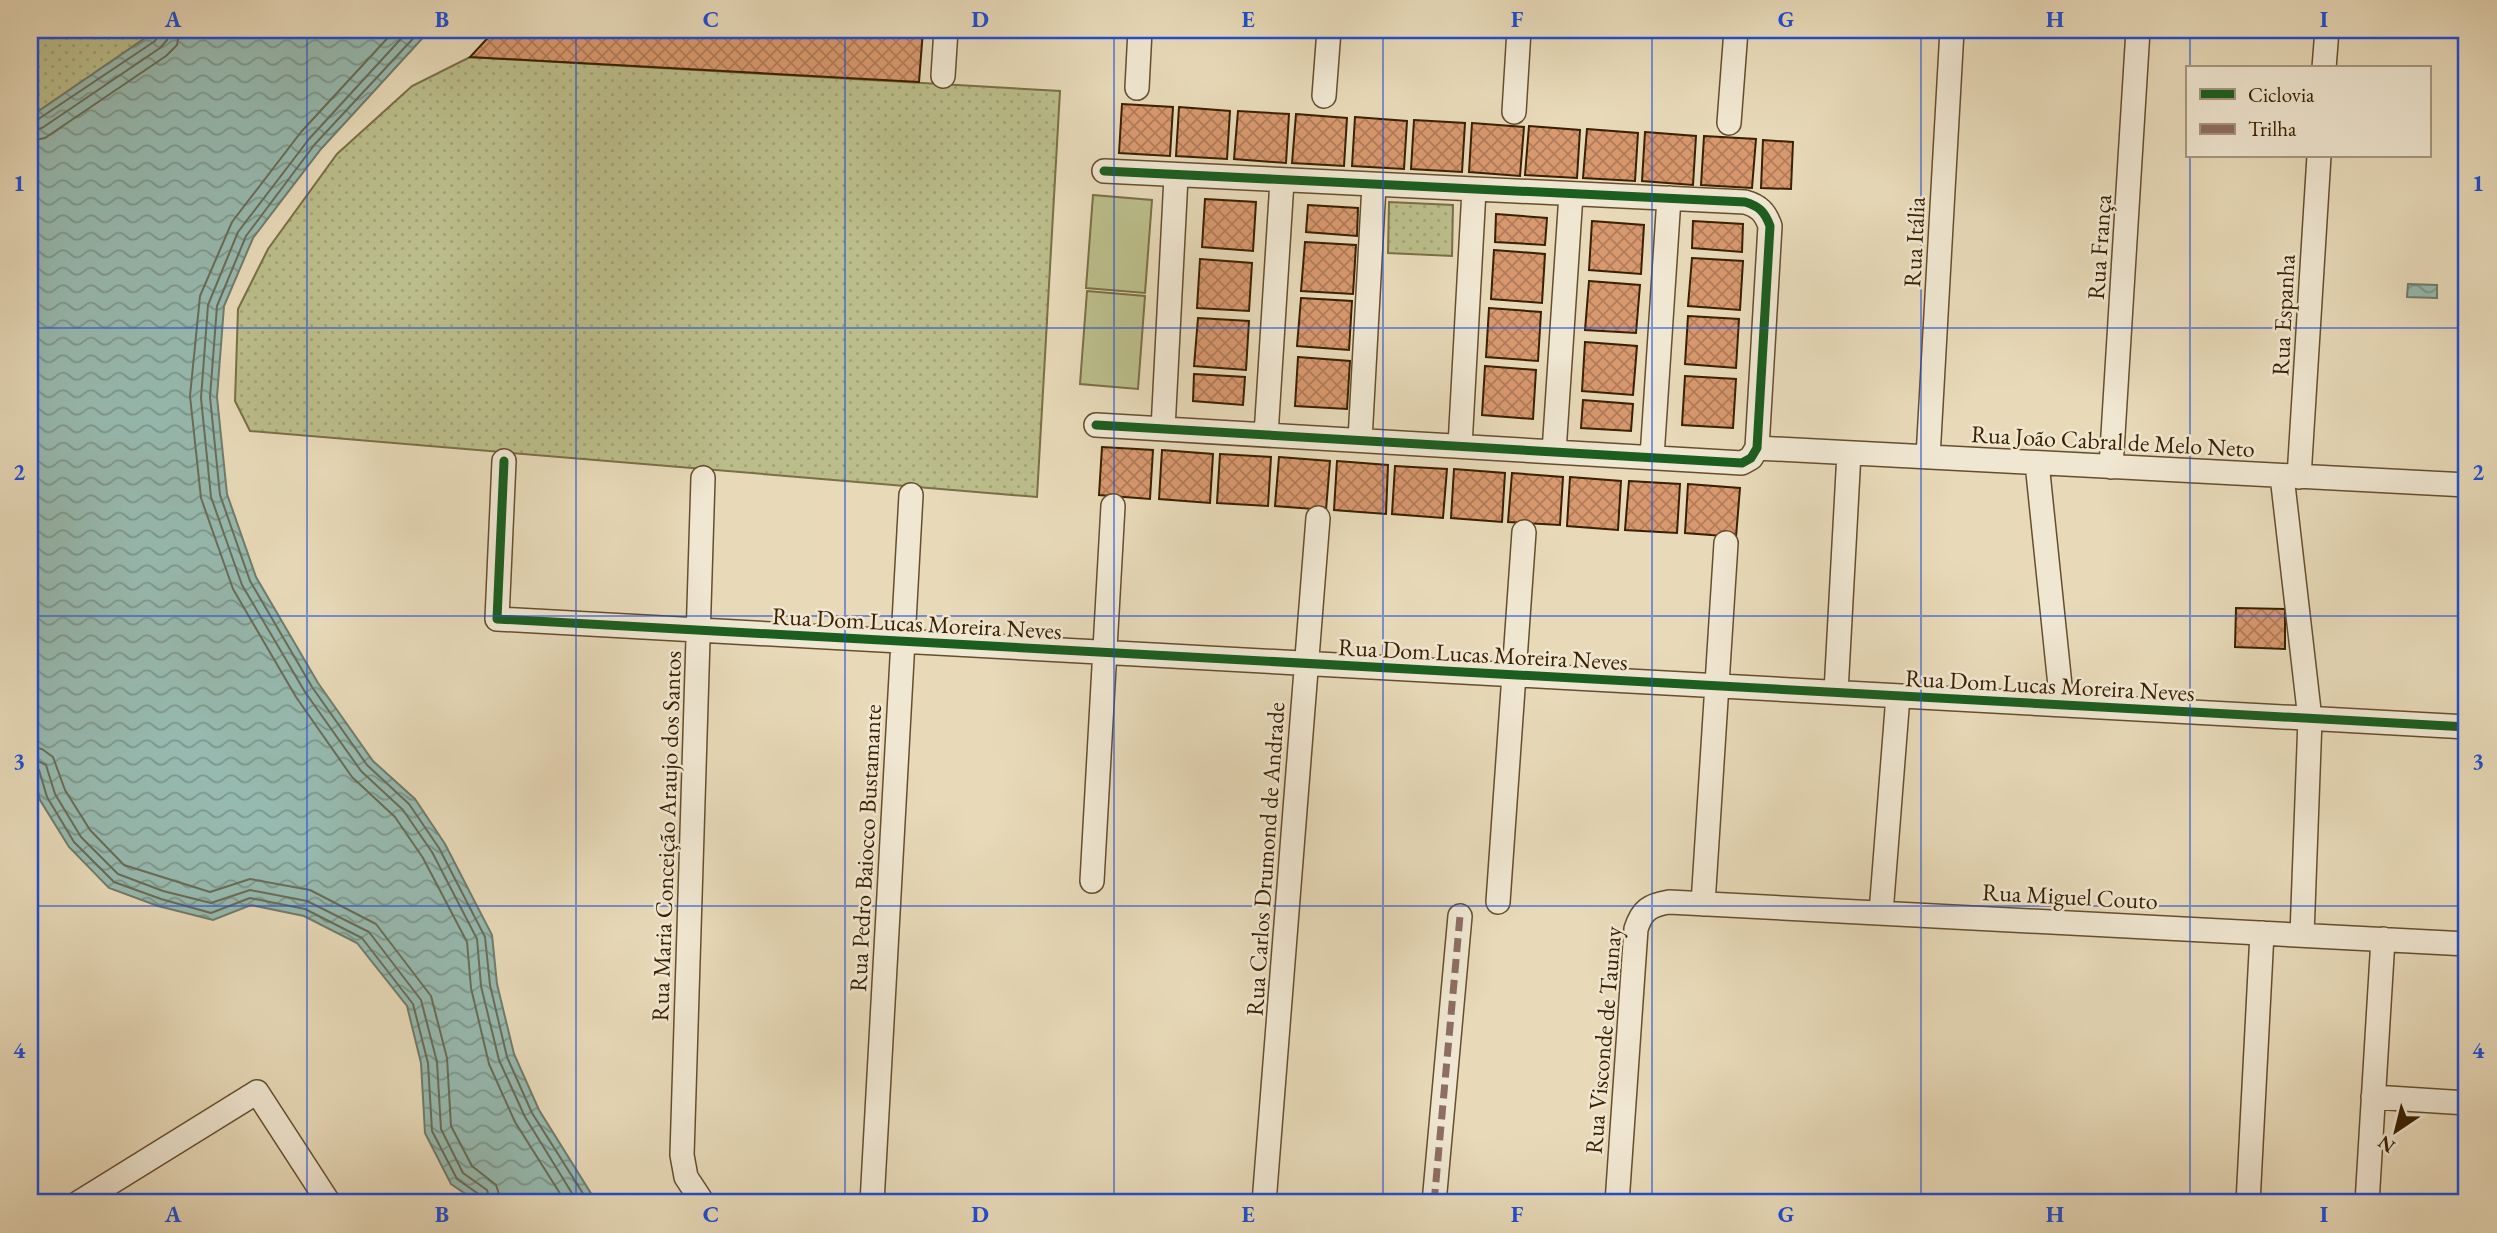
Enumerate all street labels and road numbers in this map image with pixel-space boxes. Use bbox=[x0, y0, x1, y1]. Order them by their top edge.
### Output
street label: Rua França bbox=[2080, 193, 2118, 301]
street label: Rua Itália bbox=[1896, 196, 1932, 288]
street label: Rua Espanha bbox=[2264, 253, 2302, 377]
street label: Rua João Cabral de Melo Neto bbox=[1970, 418, 2256, 464]
street label: Rua Dom Lucas Moreira Neves bbox=[771, 600, 1063, 646]
street label: Rua Dom Lucas Moreira Neves bbox=[1337, 631, 1629, 677]
street label: Rua Maria Conceição Araujo dos Santos bbox=[644, 650, 688, 1022]
street label: Rua Dom Lucas Moreira Neves bbox=[1904, 662, 2196, 708]
street label: Rua Carlos Drumond de Andrade bbox=[1239, 701, 1291, 1017]
street label: Rua Pedro Baiocco Bustamante bbox=[842, 703, 888, 993]
street label: Rua Miguel Couto bbox=[1981, 876, 2159, 916]
street label: Rua Visconde de Taunay bbox=[1578, 925, 1628, 1155]

